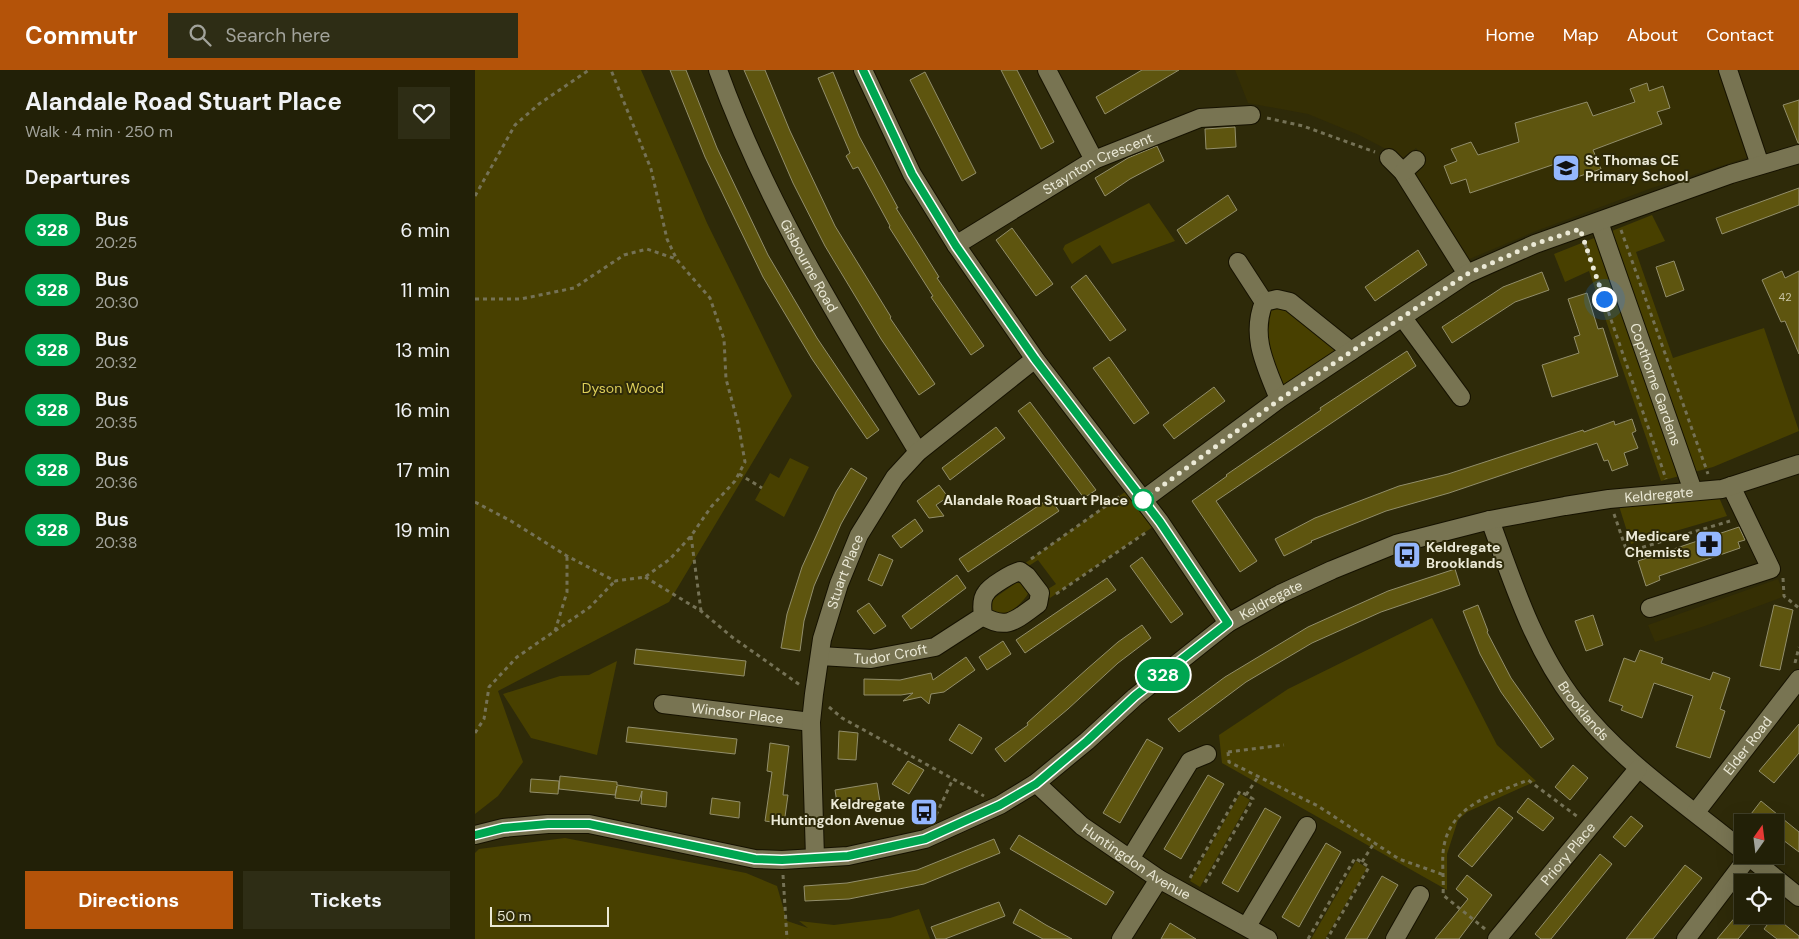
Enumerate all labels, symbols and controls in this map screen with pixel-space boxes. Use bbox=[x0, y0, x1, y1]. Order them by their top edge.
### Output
search box bbox=[168, 13, 518, 58]
text: Commutr bbox=[25, 20, 138, 51]
icon: search bbox=[186, 21, 214, 49]
text: Search here bbox=[226, 23, 330, 48]
text: Home bbox=[1485, 23, 1535, 47]
text: Map bbox=[1563, 23, 1599, 47]
text: About bbox=[1627, 23, 1678, 47]
text: Contact bbox=[1706, 23, 1774, 47]
text: Alandale Road Stuart Place bbox=[25, 86, 342, 117]
button: heart bbox=[398, 87, 450, 139]
text: Walk · 4 min · 250 m bbox=[25, 121, 173, 142]
street label: Staynton Crescent bbox=[1039, 129, 1156, 199]
place label: St Thomas CE Primary School bbox=[1585, 151, 1688, 185]
school or university icon: St Thomas CE Primary School bbox=[1551, 153, 1581, 183]
text: Departures bbox=[25, 165, 130, 190]
text: Bus bbox=[95, 207, 129, 232]
street label: Gisbourne Road bbox=[776, 216, 842, 315]
text: 328 bbox=[36, 218, 69, 242]
text: 6 min bbox=[401, 218, 450, 243]
text: 20:25 bbox=[95, 232, 137, 253]
text: Bus bbox=[95, 267, 129, 292]
text: 328 bbox=[36, 278, 69, 302]
text: 11 min bbox=[401, 278, 450, 303]
your location bbox=[1592, 287, 1617, 312]
house number: 42 bbox=[1778, 290, 1792, 304]
text: 20:30 bbox=[95, 292, 139, 313]
street label: Copthorne Gardens bbox=[1626, 321, 1685, 448]
text: Bus bbox=[95, 327, 129, 352]
text: 328 bbox=[36, 338, 69, 362]
text: 13 min bbox=[395, 338, 450, 363]
text: 20:32 bbox=[95, 352, 137, 373]
park label: Dyson Wood bbox=[582, 379, 664, 397]
text: Bus bbox=[95, 387, 129, 412]
text: 328 bbox=[36, 398, 69, 422]
text: 16 min bbox=[395, 398, 450, 423]
text: 20:35 bbox=[95, 412, 137, 433]
text: Bus bbox=[95, 447, 129, 472]
text: 328 bbox=[36, 458, 69, 482]
text: 17 min bbox=[396, 458, 450, 483]
text: 20:36 bbox=[95, 472, 138, 493]
street label: Keldregate bbox=[1624, 483, 1694, 507]
marker: Alandale Road Stuart Place bbox=[1132, 489, 1154, 511]
place label: Alandale Road Stuart Place bbox=[943, 491, 1128, 509]
text: Bus bbox=[95, 507, 129, 532]
text: 328 bbox=[36, 518, 69, 542]
text: 19 min bbox=[395, 518, 450, 543]
place label: Medicare Chemists bbox=[1625, 527, 1690, 561]
pharmacy icon: Medicare Chemists bbox=[1694, 529, 1724, 559]
text: 20:38 bbox=[95, 532, 137, 553]
street label: Stuart Place bbox=[823, 532, 867, 611]
place label: Keldregate Brooklands bbox=[1426, 538, 1503, 572]
bus stop icon: Keldregate Brooklands bbox=[1392, 540, 1422, 570]
street label: Keldregate bbox=[1236, 576, 1305, 624]
street label: Tudor Croft bbox=[853, 640, 929, 668]
line badge: 328 bbox=[1134, 659, 1192, 691]
text: 328 bbox=[1147, 663, 1179, 687]
street label: Brooklands bbox=[1554, 678, 1613, 744]
street label: Windsor Place bbox=[690, 699, 785, 728]
street label: Elder Road bbox=[1719, 713, 1776, 779]
place label: Keldregate Huntingdon Avenue bbox=[771, 795, 905, 829]
bus stop icon: Keldregate Huntingdon Avenue bbox=[909, 797, 939, 827]
north arrow bbox=[1734, 814, 1784, 864]
map controls bbox=[1734, 814, 1784, 924]
street label: Priory Place bbox=[1536, 818, 1599, 889]
street label: Huntingdon Avenue bbox=[1078, 820, 1194, 904]
button: Directions bbox=[25, 871, 233, 929]
button: Tickets bbox=[243, 871, 450, 929]
button: locate bbox=[1734, 874, 1784, 924]
scale bar bbox=[490, 904, 609, 927]
text: 50 m bbox=[497, 907, 531, 925]

